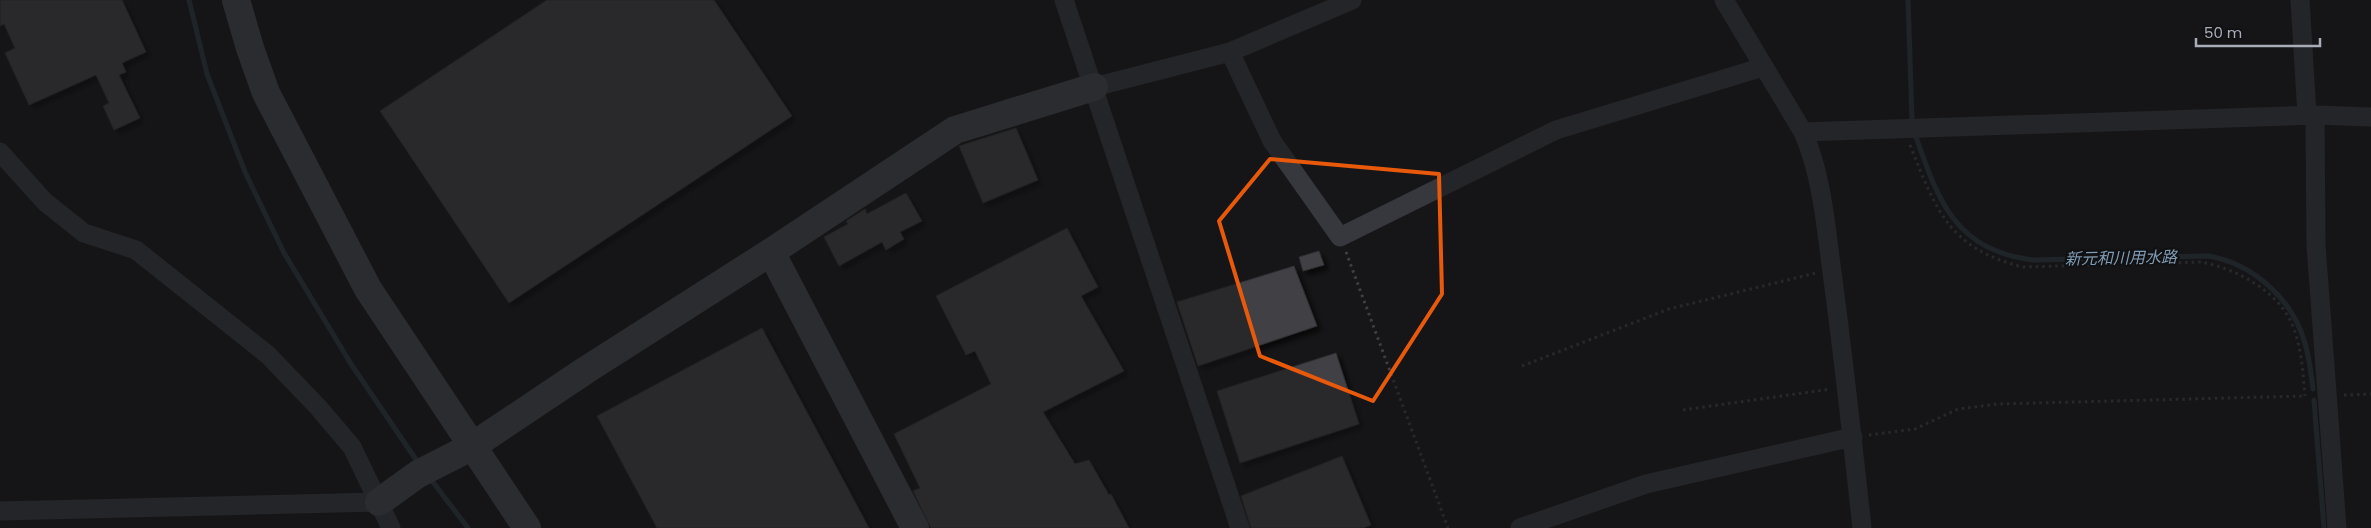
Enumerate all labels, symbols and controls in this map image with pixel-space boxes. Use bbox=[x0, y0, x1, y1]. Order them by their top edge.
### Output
scale bar bbox=[2196, 15, 2320, 47]
text: 50 m bbox=[2204, 22, 2242, 43]
water label: 新元和川用水路 bbox=[2065, 245, 2179, 270]

